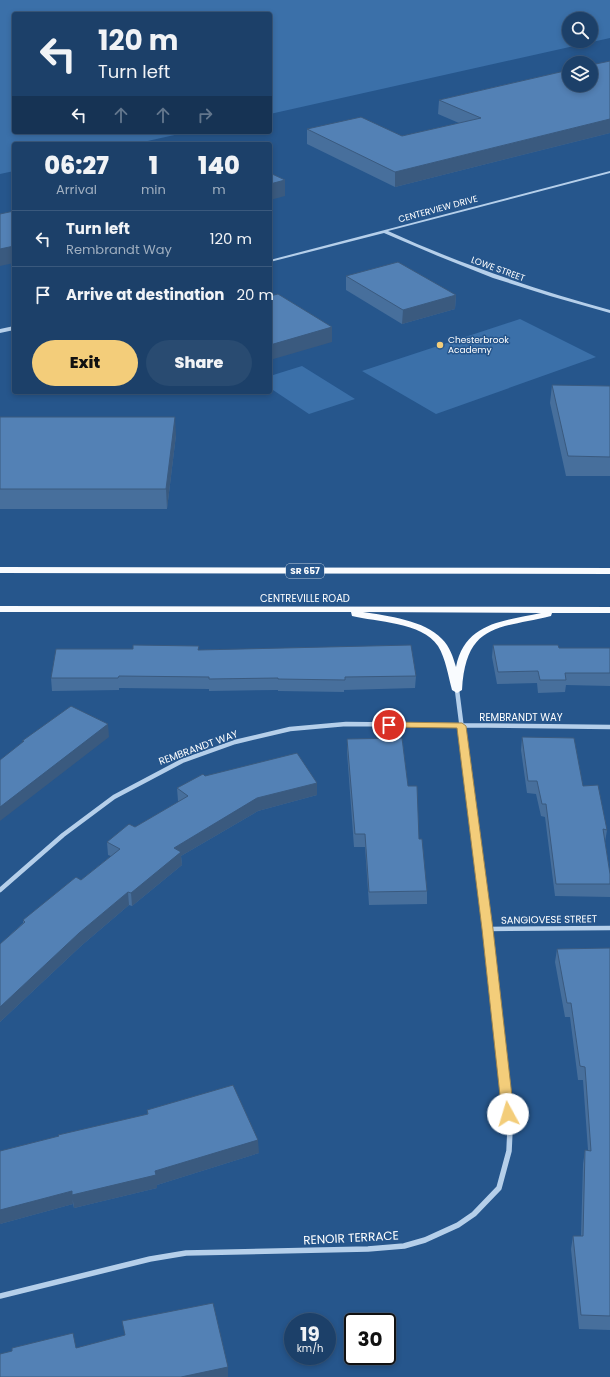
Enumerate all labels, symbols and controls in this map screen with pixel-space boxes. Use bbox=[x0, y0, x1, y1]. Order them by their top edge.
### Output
map controls bbox=[562, 12, 598, 92]
button: search bbox=[562, 12, 598, 48]
text: 120 m bbox=[98, 21, 178, 60]
icon: left bbox=[32, 28, 84, 80]
button: layers bbox=[562, 56, 598, 92]
text: Turn left bbox=[98, 59, 170, 84]
icon: left bbox=[68, 104, 90, 126]
icon: ahead bbox=[110, 104, 132, 126]
icon: ahead bbox=[152, 104, 174, 126]
icon: right bbox=[194, 104, 216, 126]
text: 06:27 bbox=[44, 149, 109, 182]
text: 1 bbox=[149, 149, 158, 182]
text: 140 bbox=[198, 149, 240, 182]
text: Arrival bbox=[56, 180, 97, 199]
text: min bbox=[141, 180, 166, 199]
text: m bbox=[212, 180, 226, 199]
street label: CENTERVIEW DRIVE bbox=[397, 193, 479, 225]
text: Turn left bbox=[66, 218, 130, 239]
icon: left bbox=[32, 228, 54, 250]
text: 120 m bbox=[210, 228, 252, 249]
text: Rembrandt Way bbox=[66, 240, 172, 259]
street label: LOWE STREET bbox=[469, 254, 527, 284]
icon: arrive bbox=[32, 284, 54, 306]
text: Arrive at destination bbox=[66, 284, 224, 305]
text: 20 m bbox=[236, 284, 274, 305]
place label: Chesterbrook Academy bbox=[448, 334, 509, 356]
button: Exit bbox=[32, 340, 138, 386]
button: Share bbox=[146, 340, 252, 386]
marker: Chesterbrook Academy bbox=[435, 340, 445, 350]
road number: SR 657 bbox=[286, 564, 324, 578]
street label: CENTREVILLE ROAD bbox=[260, 591, 350, 606]
pin bbox=[372, 708, 406, 742]
street label: REMBRANDT WAY bbox=[479, 710, 563, 725]
icon: arrive bbox=[378, 714, 400, 736]
street label: REMBRANDT WAY bbox=[156, 726, 240, 769]
street label: SANGIOVESE STREET bbox=[501, 911, 598, 928]
position arrow bbox=[487, 1093, 529, 1135]
street label: RENOIR TERRACE bbox=[303, 1227, 399, 1248]
speed limit sign: 30 bbox=[344, 1313, 396, 1365]
text: 19 bbox=[300, 1320, 320, 1348]
text: km/h bbox=[297, 1341, 323, 1356]

